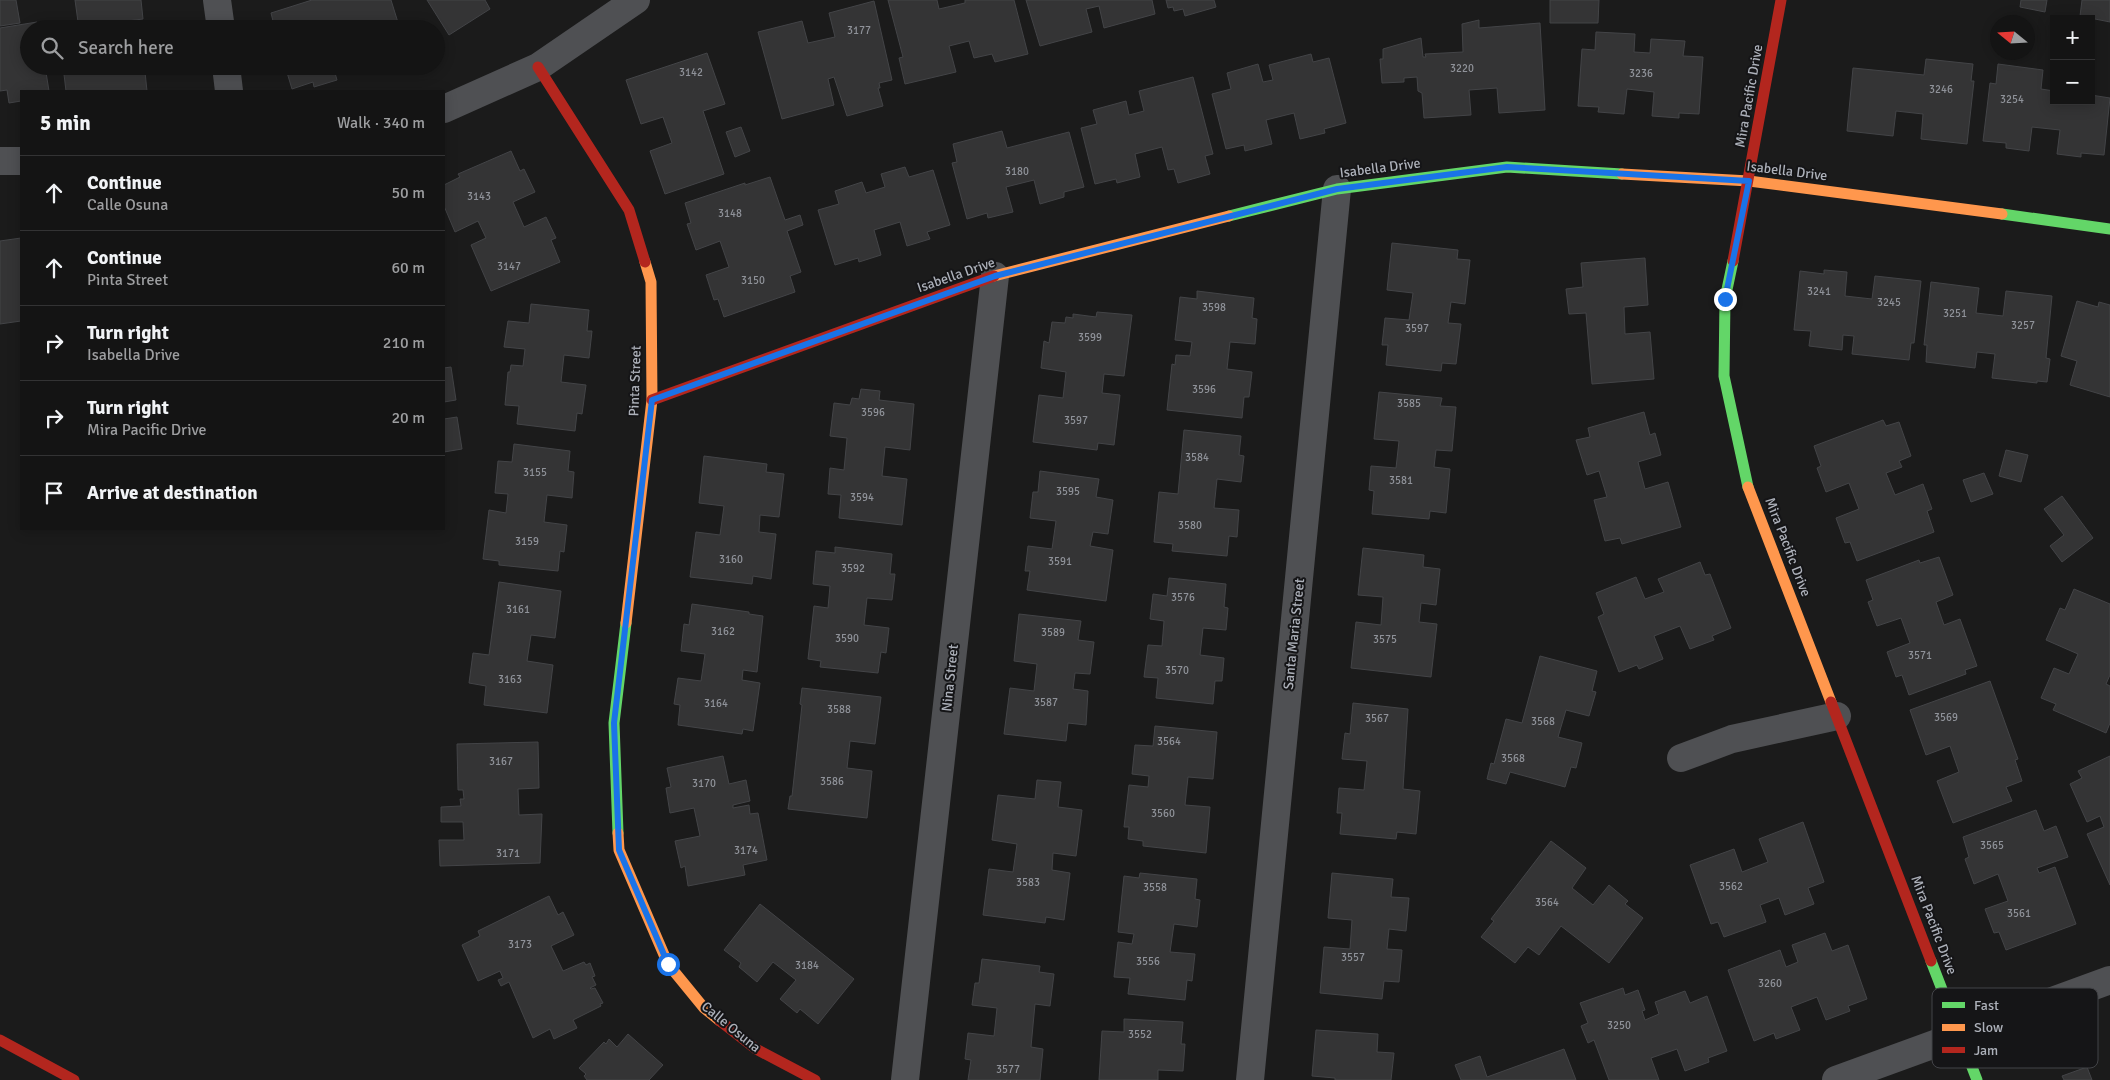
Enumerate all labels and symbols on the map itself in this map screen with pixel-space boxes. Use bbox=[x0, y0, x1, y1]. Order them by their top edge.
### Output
north arrow bbox=[1990, 15, 2035, 60]
house number: 3177 bbox=[847, 24, 871, 37]
street label: Mira Pacific Drive bbox=[1732, 43, 1766, 149]
house number: 3220 bbox=[1450, 62, 1474, 75]
house number: 3142 bbox=[679, 66, 703, 79]
house number: 3236 bbox=[1629, 67, 1653, 80]
house number: 3246 bbox=[1929, 83, 1953, 96]
house number: 3254 bbox=[2000, 93, 2024, 106]
street label: Isabella Drive bbox=[1339, 155, 1421, 181]
street label: Isabella Drive bbox=[1746, 158, 1828, 184]
house number: 3180 bbox=[1005, 165, 1029, 178]
house number: 3143 bbox=[467, 190, 491, 203]
house number: 3148 bbox=[718, 207, 742, 220]
street label: Isabella Drive bbox=[915, 254, 997, 296]
house number: 3147 bbox=[497, 260, 521, 273]
house number: 3150 bbox=[741, 274, 765, 287]
house number: 3241 bbox=[1807, 285, 1831, 298]
route end bbox=[1714, 288, 1737, 311]
house number: 3245 bbox=[1877, 296, 1901, 309]
house number: 3598 bbox=[1202, 301, 1226, 314]
house number: 3251 bbox=[1943, 307, 1967, 320]
house number: 3257 bbox=[2011, 319, 2035, 332]
house number: 3597 bbox=[1405, 322, 1429, 335]
house number: 3599 bbox=[1078, 331, 1102, 344]
street label: Pinta Street bbox=[625, 345, 645, 417]
house number: 3596 bbox=[1192, 383, 1216, 396]
house number: 3585 bbox=[1397, 397, 1421, 410]
house number: 3596 bbox=[861, 406, 885, 419]
house number: 3597 bbox=[1064, 414, 1088, 427]
house number: 3584 bbox=[1185, 451, 1209, 464]
house number: 3155 bbox=[523, 466, 547, 479]
house number: 3581 bbox=[1389, 474, 1413, 487]
house number: 3595 bbox=[1056, 485, 1080, 498]
house number: 3594 bbox=[850, 491, 874, 504]
street label: Mira Pacific Drive bbox=[1761, 495, 1815, 599]
house number: 3580 bbox=[1178, 519, 1202, 532]
house number: 3159 bbox=[515, 535, 539, 548]
house number: 3160 bbox=[719, 553, 743, 566]
house number: 3591 bbox=[1048, 555, 1072, 568]
house number: 3592 bbox=[841, 562, 865, 575]
street label: Santa Maria Street bbox=[1280, 577, 1308, 691]
house number: 3576 bbox=[1171, 591, 1195, 604]
house number: 3161 bbox=[506, 603, 530, 616]
house number: 3162 bbox=[711, 625, 735, 638]
house number: 3589 bbox=[1041, 626, 1065, 639]
house number: 3590 bbox=[835, 632, 859, 645]
house number: 3575 bbox=[1373, 633, 1397, 646]
street label: Nina Street bbox=[938, 643, 962, 713]
house number: 3571 bbox=[1908, 649, 1932, 662]
house number: 3570 bbox=[1165, 664, 1189, 677]
house number: 3163 bbox=[498, 673, 522, 686]
house number: 3587 bbox=[1034, 696, 1058, 709]
house number: 3164 bbox=[704, 697, 728, 710]
house number: 3588 bbox=[827, 703, 851, 716]
house number: 3569 bbox=[1934, 711, 1958, 724]
house number: 3567 bbox=[1365, 712, 1389, 725]
house number: 3568 bbox=[1531, 715, 1555, 728]
house number: 3564 bbox=[1157, 735, 1181, 748]
house number: 3568 bbox=[1501, 752, 1525, 765]
house number: 3167 bbox=[489, 755, 513, 768]
house number: 3586 bbox=[820, 775, 844, 788]
house number: 3170 bbox=[692, 777, 716, 790]
house number: 3560 bbox=[1151, 807, 1175, 820]
house number: 3565 bbox=[1980, 839, 2004, 852]
house number: 3174 bbox=[734, 844, 758, 857]
house number: 3171 bbox=[496, 847, 520, 860]
street label: Mira Pacific Drive bbox=[1907, 873, 1961, 977]
house number: 3583 bbox=[1016, 876, 1040, 889]
house number: 3562 bbox=[1719, 880, 1743, 893]
house number: 3558 bbox=[1143, 881, 1167, 894]
house number: 3564 bbox=[1535, 896, 1559, 909]
house number: 3561 bbox=[2007, 907, 2031, 920]
house number: 3173 bbox=[508, 938, 532, 951]
house number: 3557 bbox=[1341, 951, 1365, 964]
route start bbox=[657, 953, 680, 976]
house number: 3556 bbox=[1136, 955, 1160, 968]
house number: 3184 bbox=[795, 959, 819, 972]
house number: 3260 bbox=[1758, 977, 1782, 990]
legend bbox=[1932, 988, 2098, 1068]
text: Fast bbox=[1974, 997, 1999, 1014]
street label: Calle Osuna bbox=[698, 998, 764, 1056]
house number: 3250 bbox=[1607, 1019, 1631, 1032]
text: Slow bbox=[1974, 1019, 2003, 1036]
house number: 3552 bbox=[1128, 1028, 1152, 1041]
text: Jam bbox=[1974, 1042, 1998, 1059]
house number: 3577 bbox=[996, 1063, 1020, 1076]

